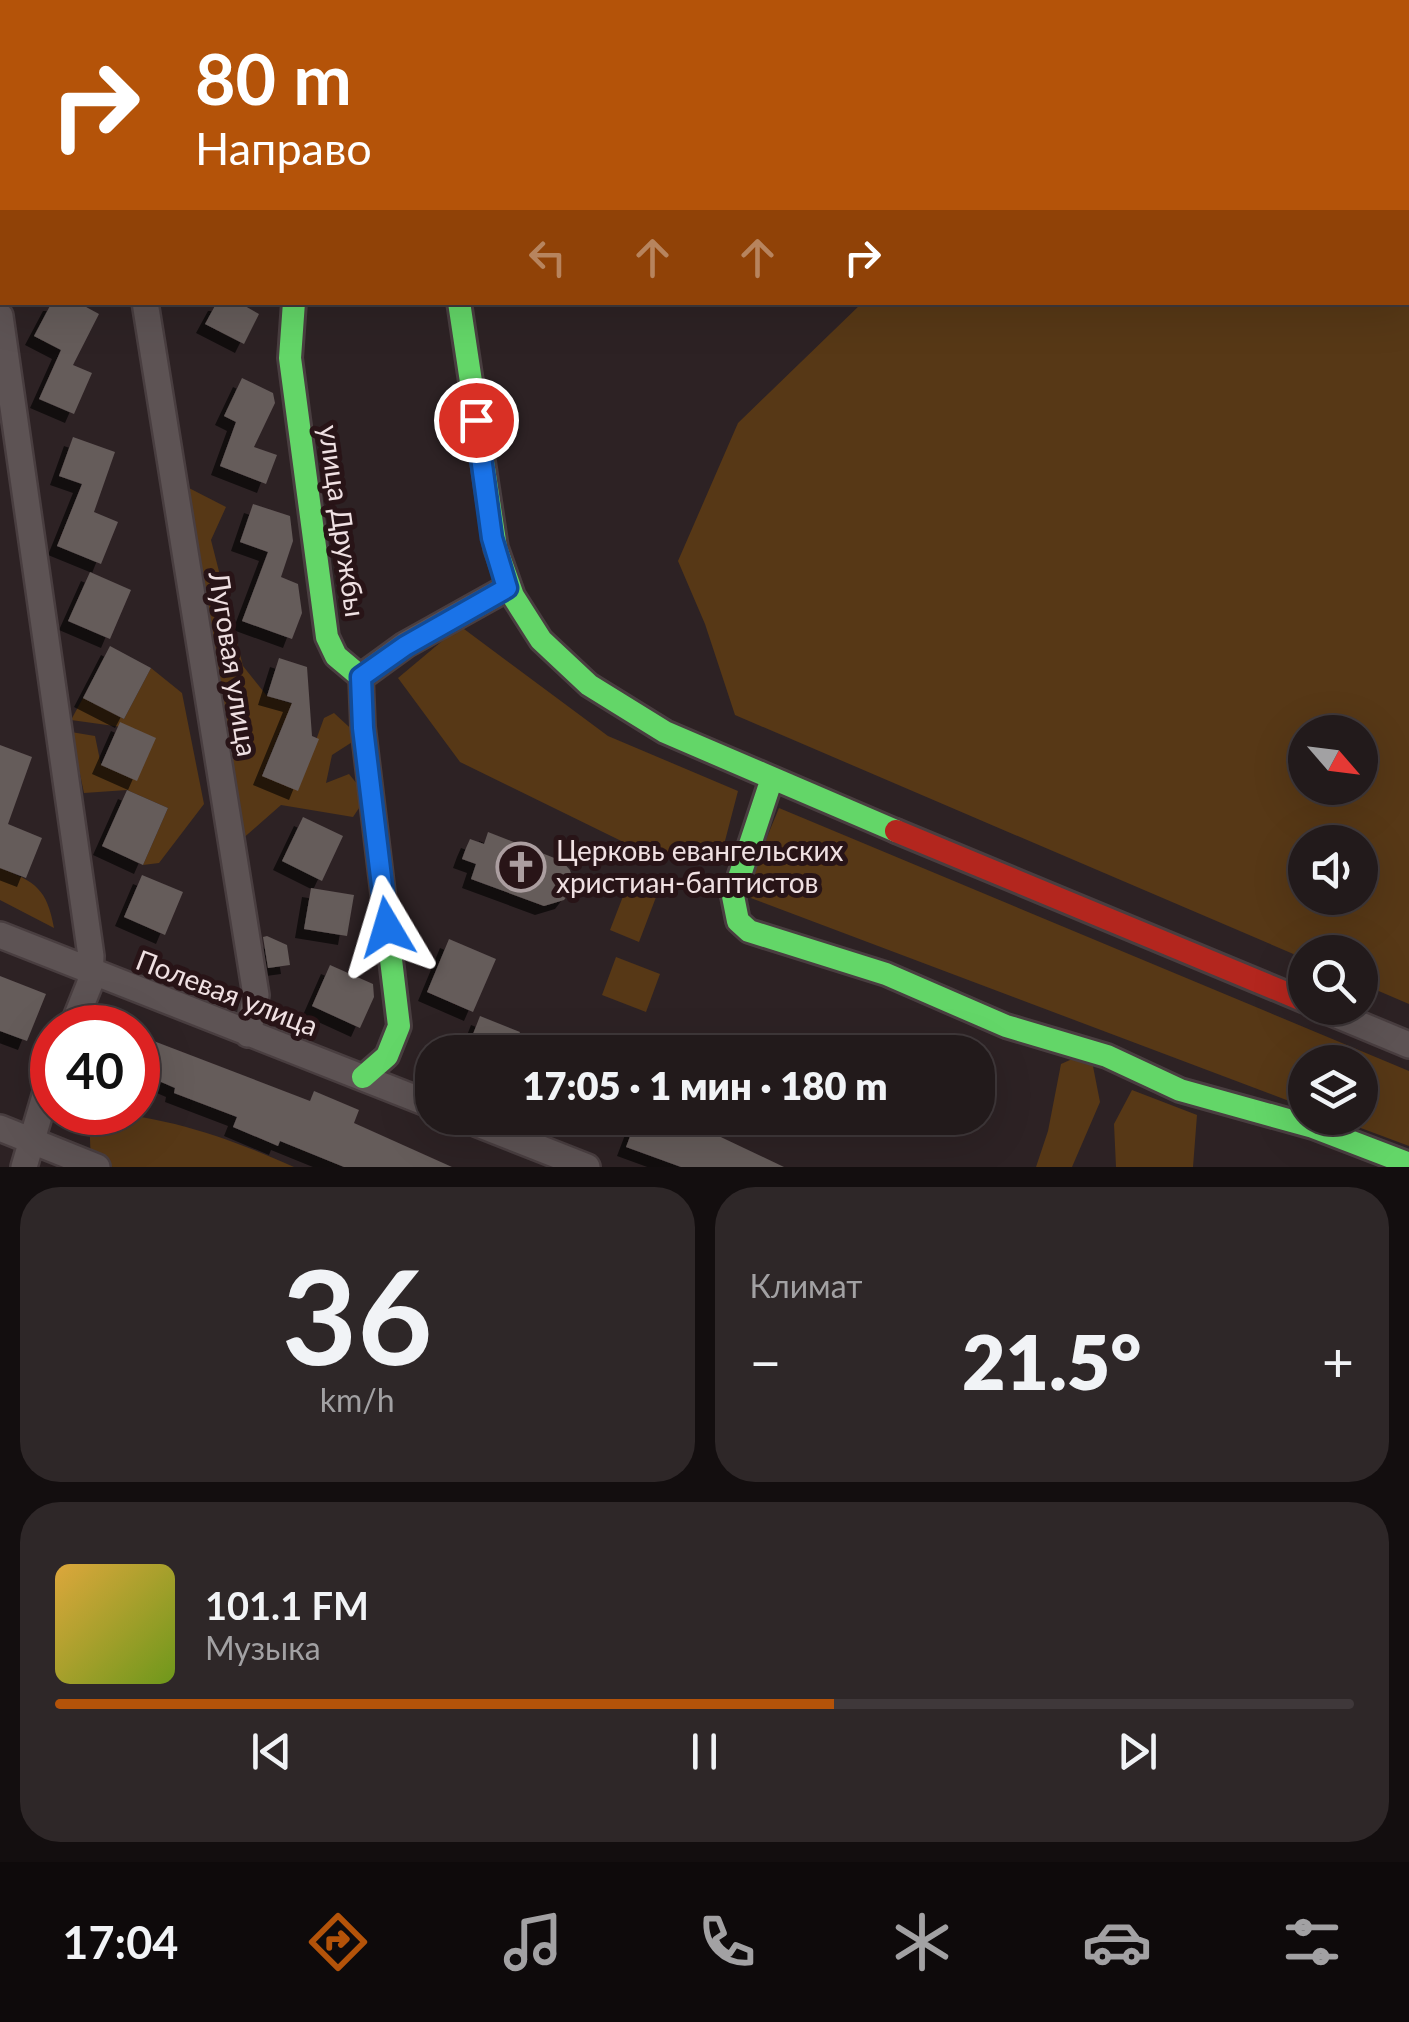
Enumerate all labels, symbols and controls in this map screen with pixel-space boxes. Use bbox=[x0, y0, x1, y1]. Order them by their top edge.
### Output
text: 80 m bbox=[195, 36, 352, 120]
icon: right bbox=[30, 40, 160, 170]
text: Направо bbox=[195, 121, 372, 175]
icon: left bbox=[520, 230, 575, 285]
icon: ahead bbox=[625, 230, 680, 285]
icon: ahead bbox=[730, 230, 785, 285]
icon: right bbox=[835, 230, 890, 285]
pin bbox=[434, 378, 519, 463]
icon: arrive bbox=[449, 393, 504, 448]
street label: улица Дружбы bbox=[313, 423, 373, 619]
street label: Луговая улица bbox=[202, 568, 265, 759]
north arrow bbox=[1288, 715, 1378, 805]
map controls bbox=[1288, 715, 1378, 1135]
button: sound bbox=[1288, 825, 1378, 915]
place label: Церковь евангельских христиан-баптистов bbox=[556, 833, 844, 899]
church icon: Церковь евангельских христиан-баптистов bbox=[495, 841, 547, 893]
position arrow bbox=[335, 875, 439, 979]
button: search bbox=[1288, 935, 1378, 1025]
street label: Полевая улица bbox=[132, 942, 323, 1042]
speed limit sign: 40 bbox=[30, 1005, 160, 1135]
button: layers bbox=[1288, 1045, 1378, 1135]
text: 17:05 · 1 мин · 180 m bbox=[522, 1062, 888, 1108]
text: 36 bbox=[282, 1237, 433, 1393]
text: Климат bbox=[750, 1266, 862, 1305]
text: 21.5° bbox=[962, 1316, 1142, 1406]
text: − bbox=[750, 1328, 781, 1394]
text: + bbox=[1322, 1328, 1354, 1394]
text: km/h bbox=[320, 1380, 395, 1419]
text: 101.1 FM bbox=[205, 1582, 369, 1628]
text: Музыка bbox=[205, 1628, 321, 1667]
icon: previous bbox=[244, 1724, 299, 1779]
icon: pause bbox=[677, 1724, 732, 1779]
icon: next bbox=[1110, 1724, 1165, 1779]
icon: directions bbox=[303, 1907, 373, 1977]
icon: music bbox=[498, 1907, 568, 1977]
icon: phone bbox=[692, 1907, 762, 1977]
icon: climate bbox=[887, 1907, 957, 1977]
icon: car bbox=[1082, 1907, 1152, 1977]
icon: filters bbox=[1277, 1907, 1347, 1977]
text: 17:04 bbox=[62, 1915, 178, 1969]

